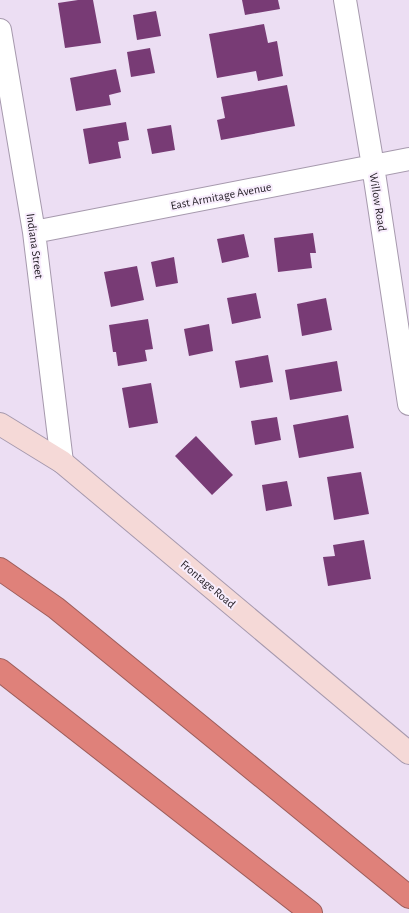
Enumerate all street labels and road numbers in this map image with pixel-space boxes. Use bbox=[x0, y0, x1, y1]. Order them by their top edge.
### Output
street label: Willow Road bbox=[367, 172, 389, 232]
street label: East Armitage Avenue bbox=[170, 180, 272, 212]
street label: Indiana Street bbox=[24, 213, 46, 280]
street label: Frontage Road bbox=[178, 558, 238, 610]

